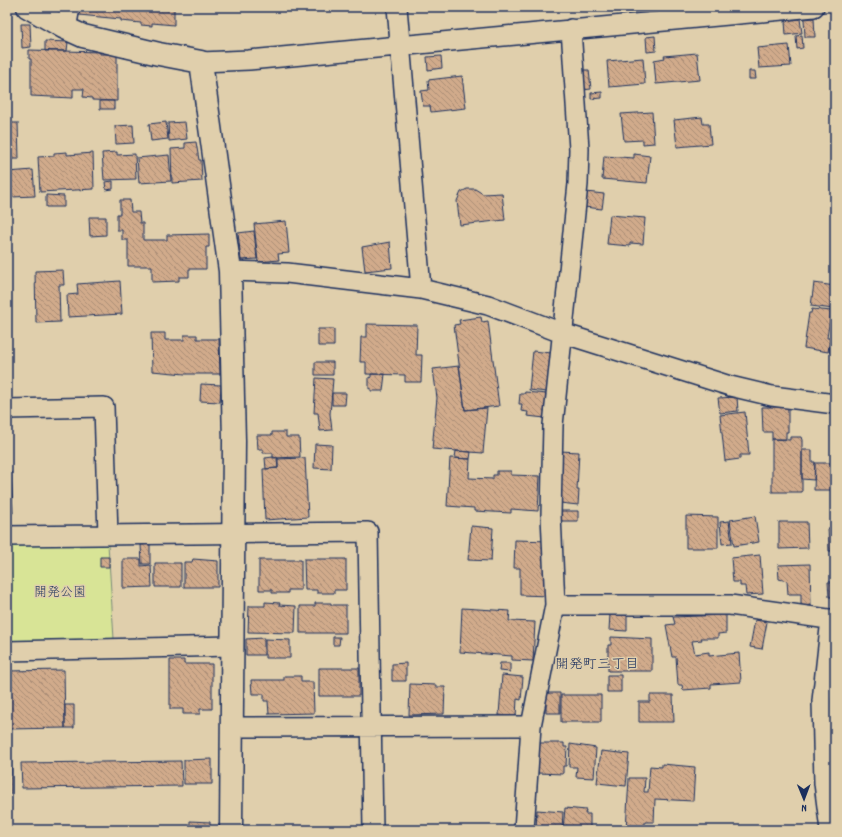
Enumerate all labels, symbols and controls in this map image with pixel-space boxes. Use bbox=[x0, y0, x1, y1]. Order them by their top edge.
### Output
park label: 開発公園 bbox=[34, 584, 86, 603]
district label: 開発町三丁目 bbox=[555, 655, 639, 675]
north arrow bbox=[784, 779, 824, 819]
text: N bbox=[801, 799, 807, 815]

